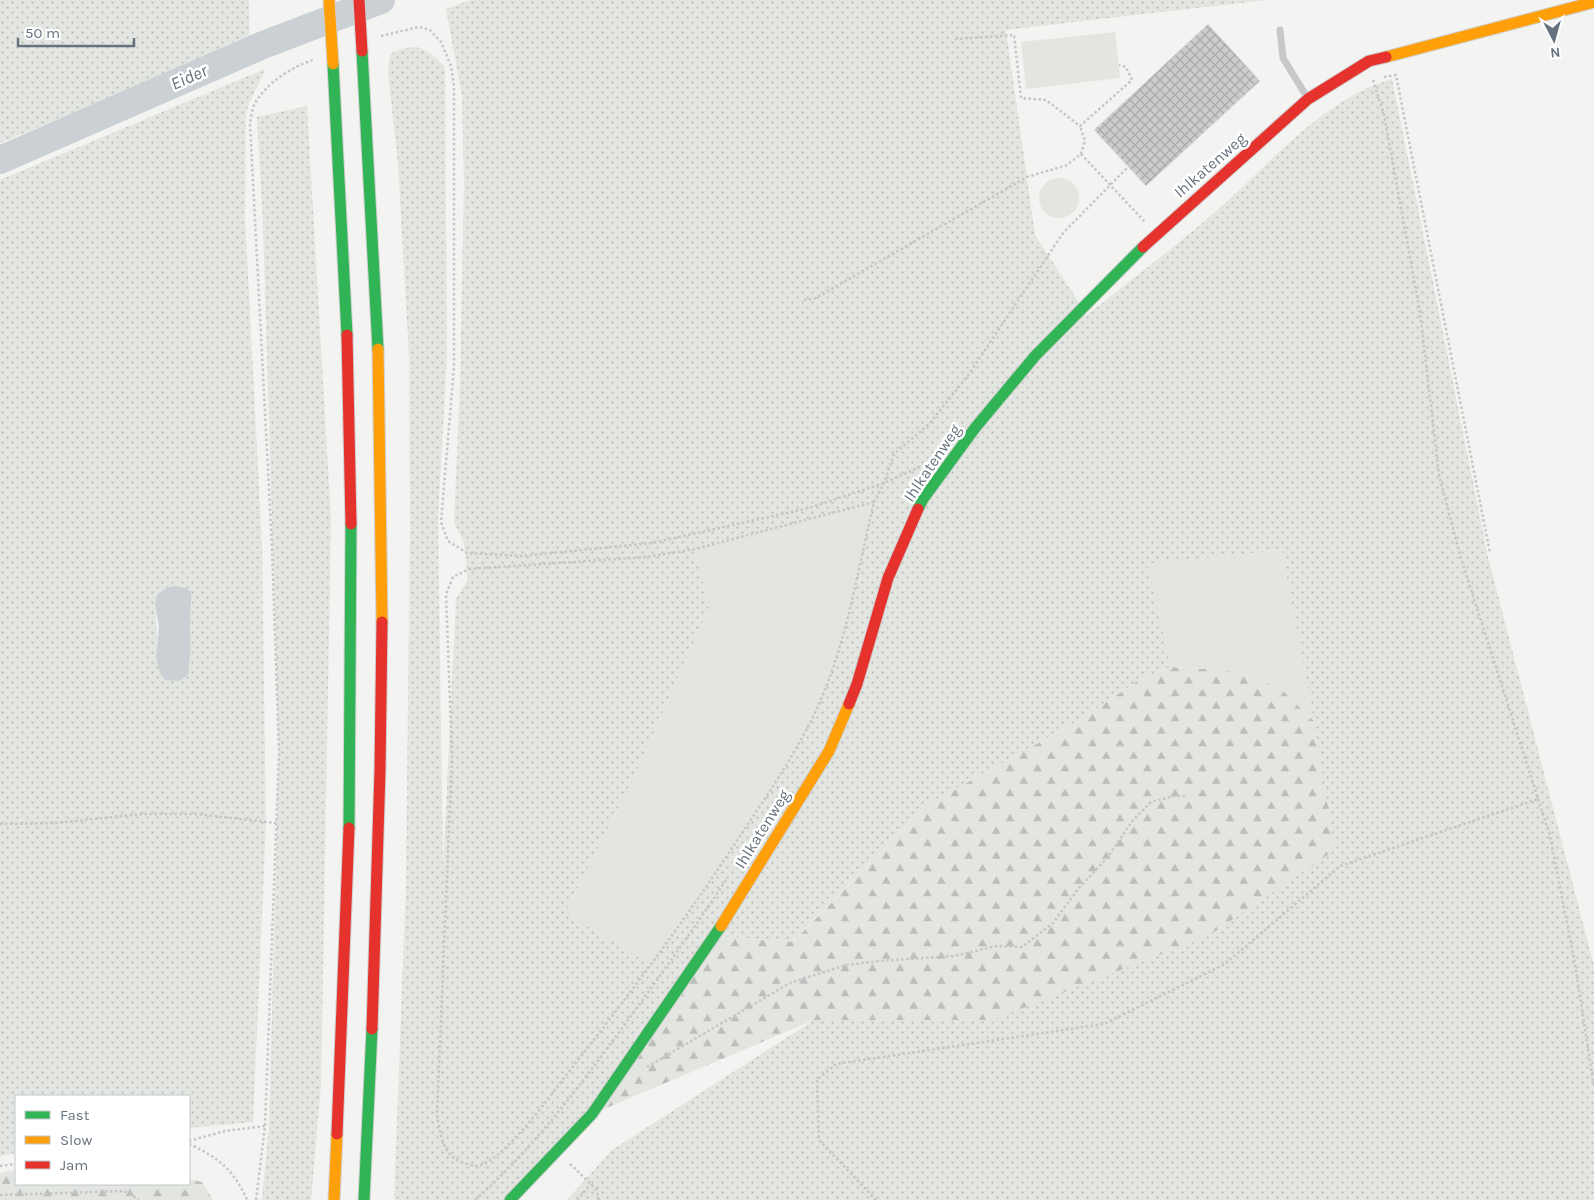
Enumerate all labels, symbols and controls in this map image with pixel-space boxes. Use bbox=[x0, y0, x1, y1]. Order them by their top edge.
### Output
scale bar bbox=[18, 15, 134, 47]
north arrow bbox=[1529, 15, 1579, 65]
text: 50 m bbox=[25, 24, 60, 42]
text: N bbox=[1549, 43, 1561, 61]
water label: Eider bbox=[167, 59, 212, 95]
street label: Ihlkatenweg bbox=[1170, 129, 1250, 201]
street label: Ihlkatenweg bbox=[899, 421, 965, 505]
street label: Ihlkatenweg bbox=[730, 786, 794, 872]
legend bbox=[15, 1095, 190, 1185]
text: Fast bbox=[60, 1106, 90, 1124]
text: Slow bbox=[60, 1131, 92, 1149]
text: Jam bbox=[60, 1156, 88, 1174]

